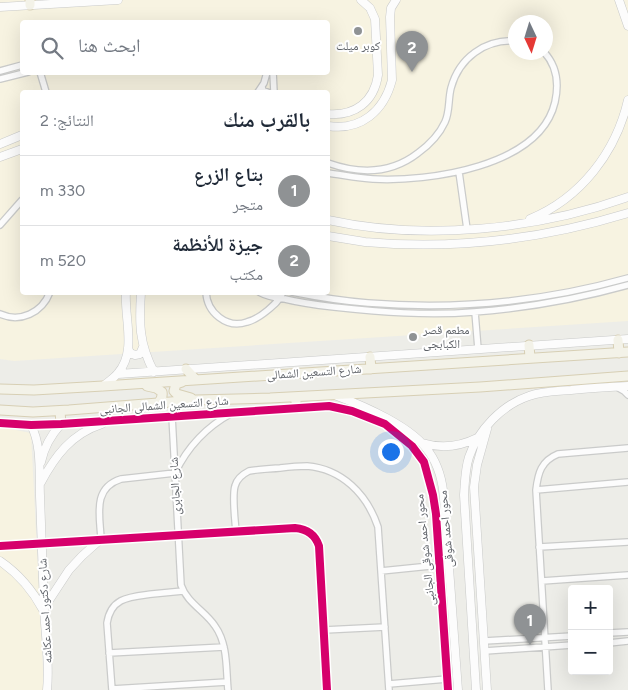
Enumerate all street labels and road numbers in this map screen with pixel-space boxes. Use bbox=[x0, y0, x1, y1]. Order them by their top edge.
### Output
street label: شارع التسعين الشمالى bbox=[266, 362, 362, 383]
street label: شارع التسعين الشمالى الجانبى bbox=[99, 394, 229, 417]
street label: شارع الجابرى bbox=[166, 457, 185, 515]
street label: محور احمد شوقى bbox=[436, 490, 456, 568]
street label: محور احمد شوقى الجانبى bbox=[412, 494, 438, 606]
street label: شارع دكتور احمد عكاشه bbox=[35, 558, 56, 664]

